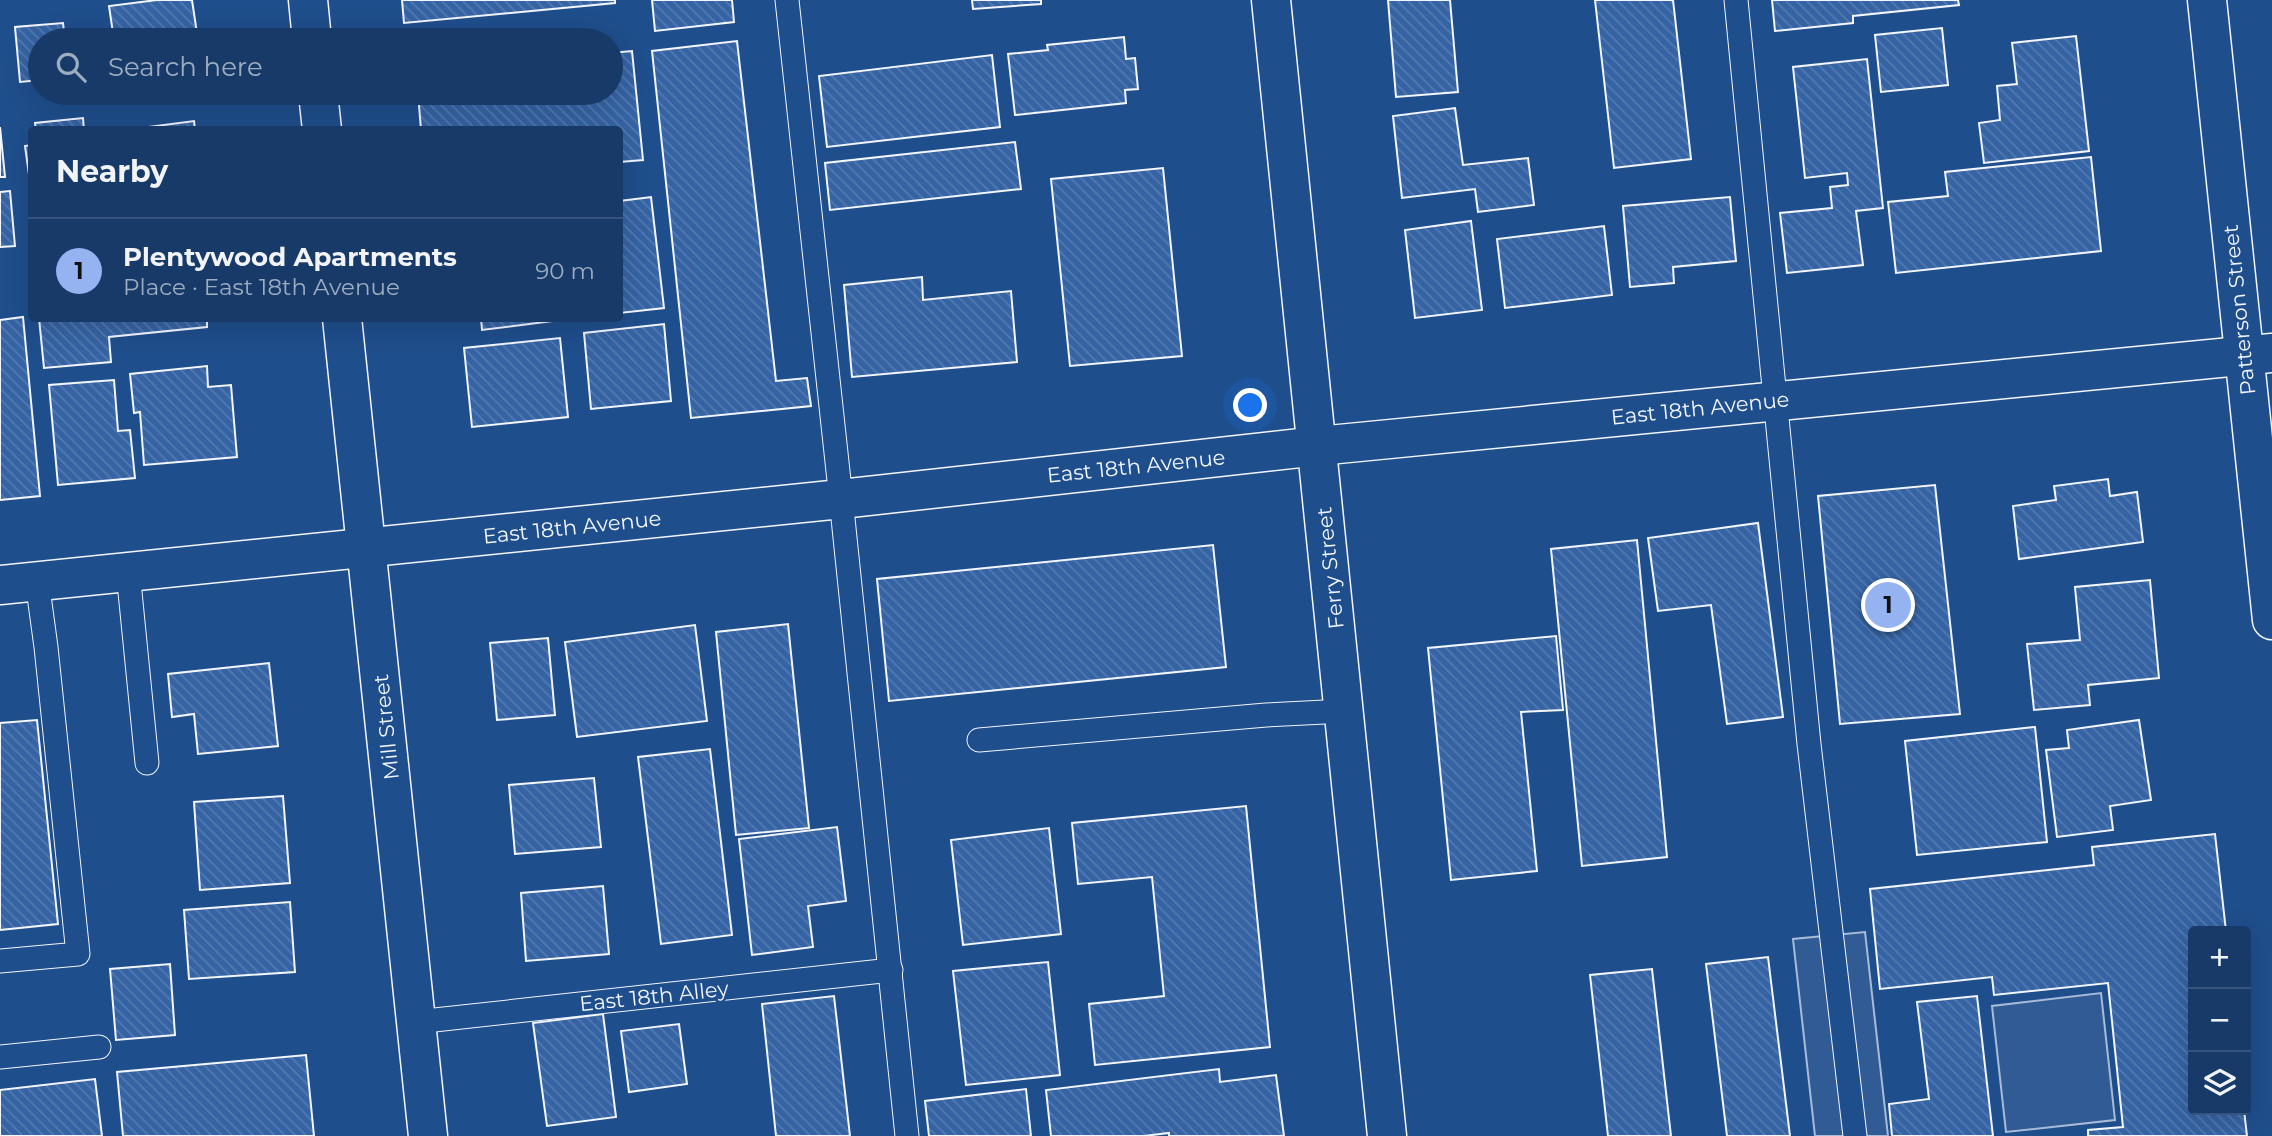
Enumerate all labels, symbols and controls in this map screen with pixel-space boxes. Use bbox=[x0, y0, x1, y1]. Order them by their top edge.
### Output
search box bbox=[28, 28, 623, 105]
icon: search bbox=[52, 48, 90, 86]
text: Search here bbox=[108, 51, 263, 83]
text: Nearby bbox=[56, 153, 168, 190]
street label: Patterson Street bbox=[2218, 224, 2260, 396]
text: Plentywood Apartments bbox=[123, 241, 457, 273]
text: 1 bbox=[74, 257, 84, 285]
text: 90 m bbox=[535, 257, 595, 285]
text: Place · East 18th Avenue bbox=[123, 273, 400, 301]
street label: East 18th Avenue bbox=[1610, 386, 1790, 430]
your location bbox=[1233, 388, 1267, 422]
street label: East 18th Avenue bbox=[1046, 444, 1226, 488]
street label: East 18th Avenue bbox=[482, 505, 662, 549]
street label: Ferry Street bbox=[1311, 506, 1349, 630]
pin: 1 bbox=[1865, 579, 1911, 631]
street label: Mill Street bbox=[368, 673, 404, 781]
map controls bbox=[2188, 926, 2251, 1115]
button: + bbox=[2188, 926, 2251, 989]
street label: East 18th Alley bbox=[578, 976, 731, 1016]
button: − bbox=[2188, 989, 2251, 1052]
button: layers bbox=[2188, 1052, 2251, 1115]

